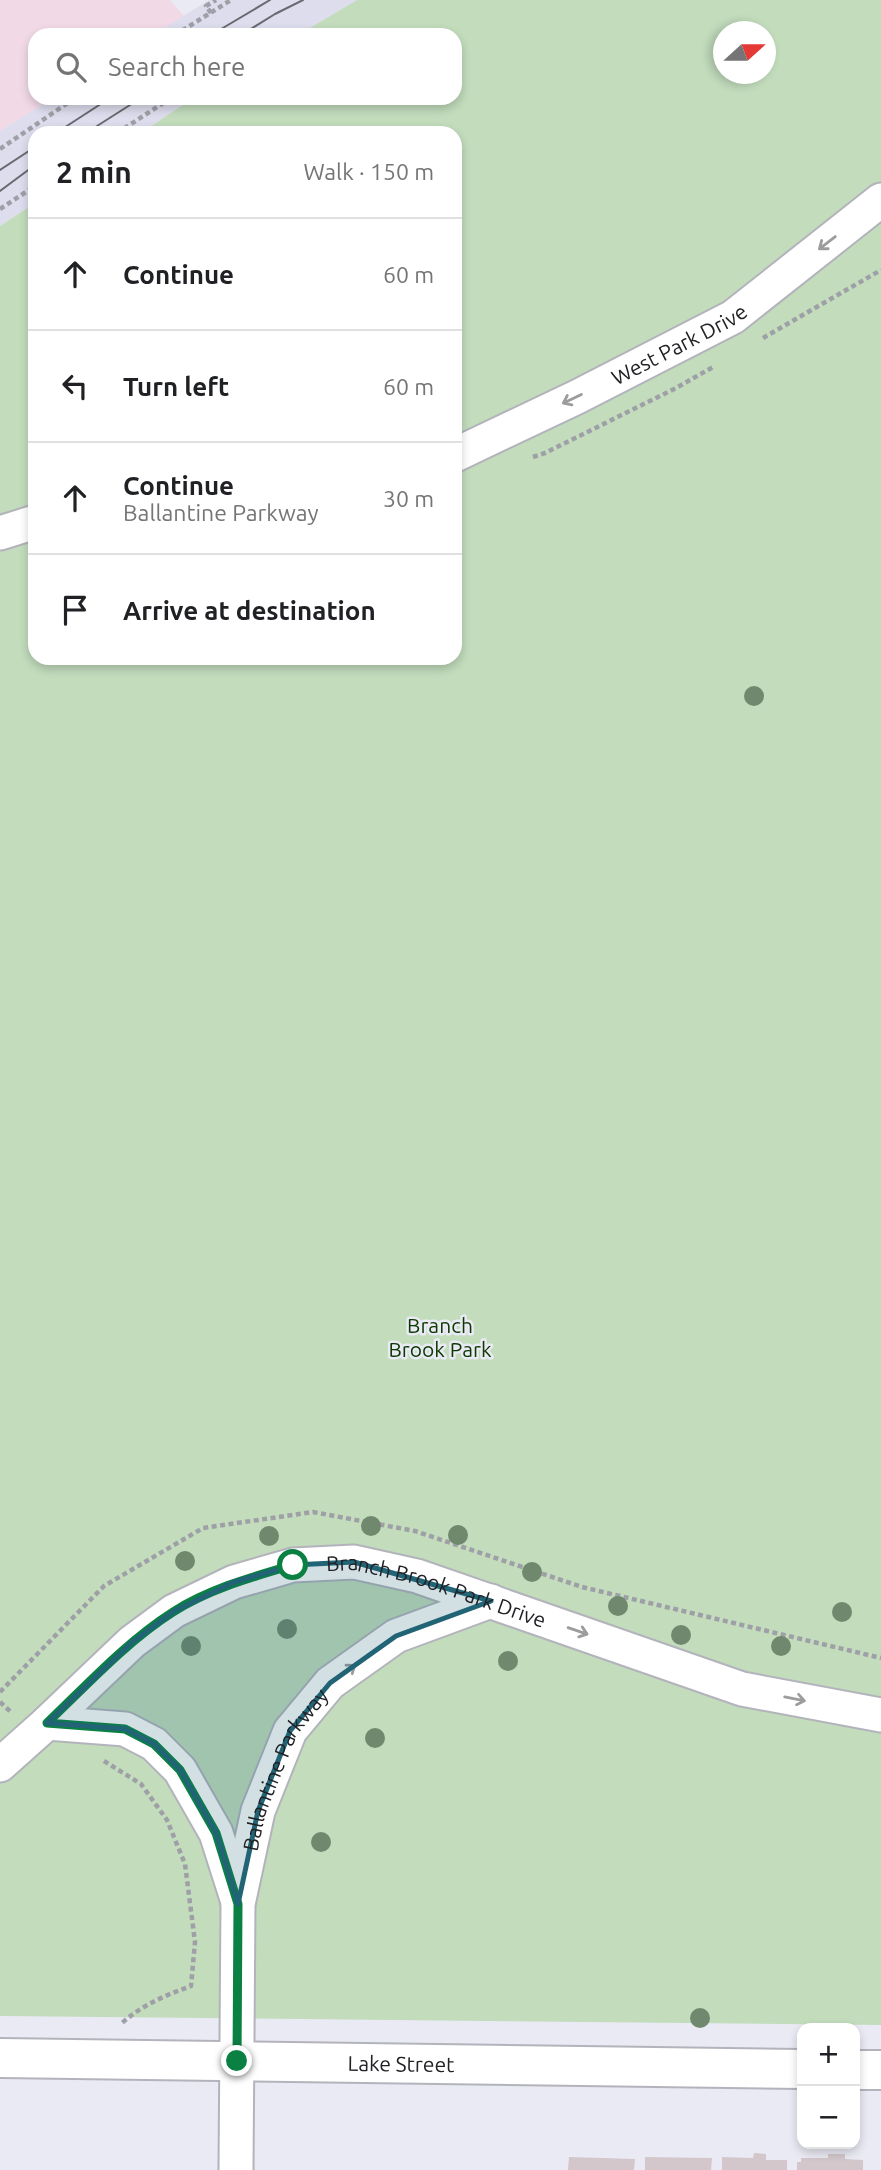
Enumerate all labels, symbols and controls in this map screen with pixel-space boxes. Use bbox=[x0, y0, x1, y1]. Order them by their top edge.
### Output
north arrow bbox=[713, 21, 776, 84]
search box bbox=[28, 28, 462, 105]
icon: search bbox=[52, 48, 90, 86]
text: Search here bbox=[108, 52, 245, 81]
text: 2 min bbox=[56, 155, 132, 189]
text: Walk · 150 m bbox=[303, 159, 434, 184]
one-way arrow bbox=[819, 235, 837, 250]
icon: ahead bbox=[56, 255, 94, 293]
text: Continue bbox=[123, 260, 234, 289]
text: 60 m bbox=[383, 262, 434, 287]
street label: West Park Drive bbox=[607, 299, 752, 389]
icon: left bbox=[56, 367, 94, 405]
text: Turn left bbox=[123, 372, 229, 401]
text: 60 m bbox=[383, 374, 434, 399]
one-way arrow bbox=[562, 393, 583, 407]
text: Continue bbox=[123, 471, 234, 500]
icon: ahead bbox=[56, 479, 94, 517]
text: 30 m bbox=[383, 486, 434, 511]
text: Ballantine Parkway bbox=[123, 500, 319, 525]
icon: arrive bbox=[56, 591, 94, 629]
text: Arrive at destination bbox=[123, 596, 376, 625]
park label: Branch Brook Park bbox=[389, 1313, 492, 1361]
route start bbox=[277, 1549, 308, 1580]
street label: Branch Brook Park Drive bbox=[326, 1550, 549, 1632]
one-way arrow bbox=[566, 1626, 588, 1638]
one-way arrow bbox=[337, 1664, 356, 1678]
street label: Ballantine Parkway bbox=[238, 1683, 333, 1853]
one-way arrow bbox=[783, 1692, 806, 1706]
map controls bbox=[797, 2023, 860, 2149]
button: + bbox=[797, 2023, 860, 2086]
route end bbox=[221, 2045, 252, 2076]
street label: Lake Street bbox=[347, 2051, 455, 2076]
button: − bbox=[797, 2086, 860, 2149]

